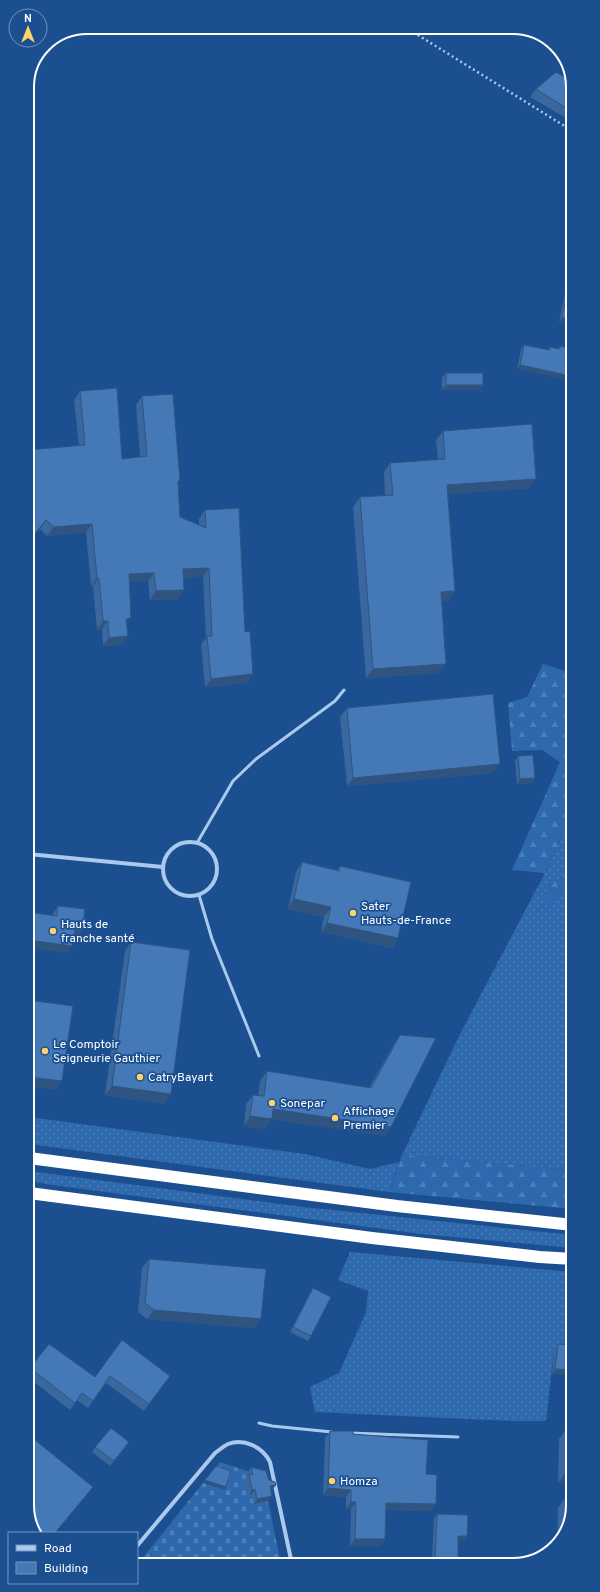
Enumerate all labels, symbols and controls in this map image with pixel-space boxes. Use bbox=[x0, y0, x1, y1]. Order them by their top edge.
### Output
north arrow bbox=[8, 8, 48, 48]
text: N bbox=[24, 12, 32, 26]
place label: Sater Hauts-de-France bbox=[361, 899, 451, 929]
marker: Sater Hauts-de-France bbox=[348, 908, 358, 918]
place label: Hauts de franche santé bbox=[61, 917, 134, 947]
marker: Hauts de franche santé bbox=[48, 926, 58, 936]
place label: Le Comptoir Seigneurie Gauthier bbox=[53, 1037, 160, 1067]
marker: Le Comptoir Seigneurie Gauthier bbox=[40, 1046, 50, 1056]
place label: CatryBayart bbox=[148, 1070, 213, 1086]
marker: CatryBayart bbox=[135, 1072, 145, 1082]
place label: Sonepar bbox=[280, 1096, 326, 1112]
marker: Sonepar bbox=[267, 1098, 277, 1108]
place label: Affichage Premier bbox=[343, 1104, 395, 1134]
marker: Affichage Premier bbox=[330, 1113, 340, 1123]
place label: Homza bbox=[340, 1474, 378, 1490]
marker: Homza bbox=[327, 1476, 337, 1486]
legend bbox=[8, 1532, 138, 1584]
text: Road bbox=[44, 1541, 72, 1557]
text: Building bbox=[44, 1561, 88, 1577]

